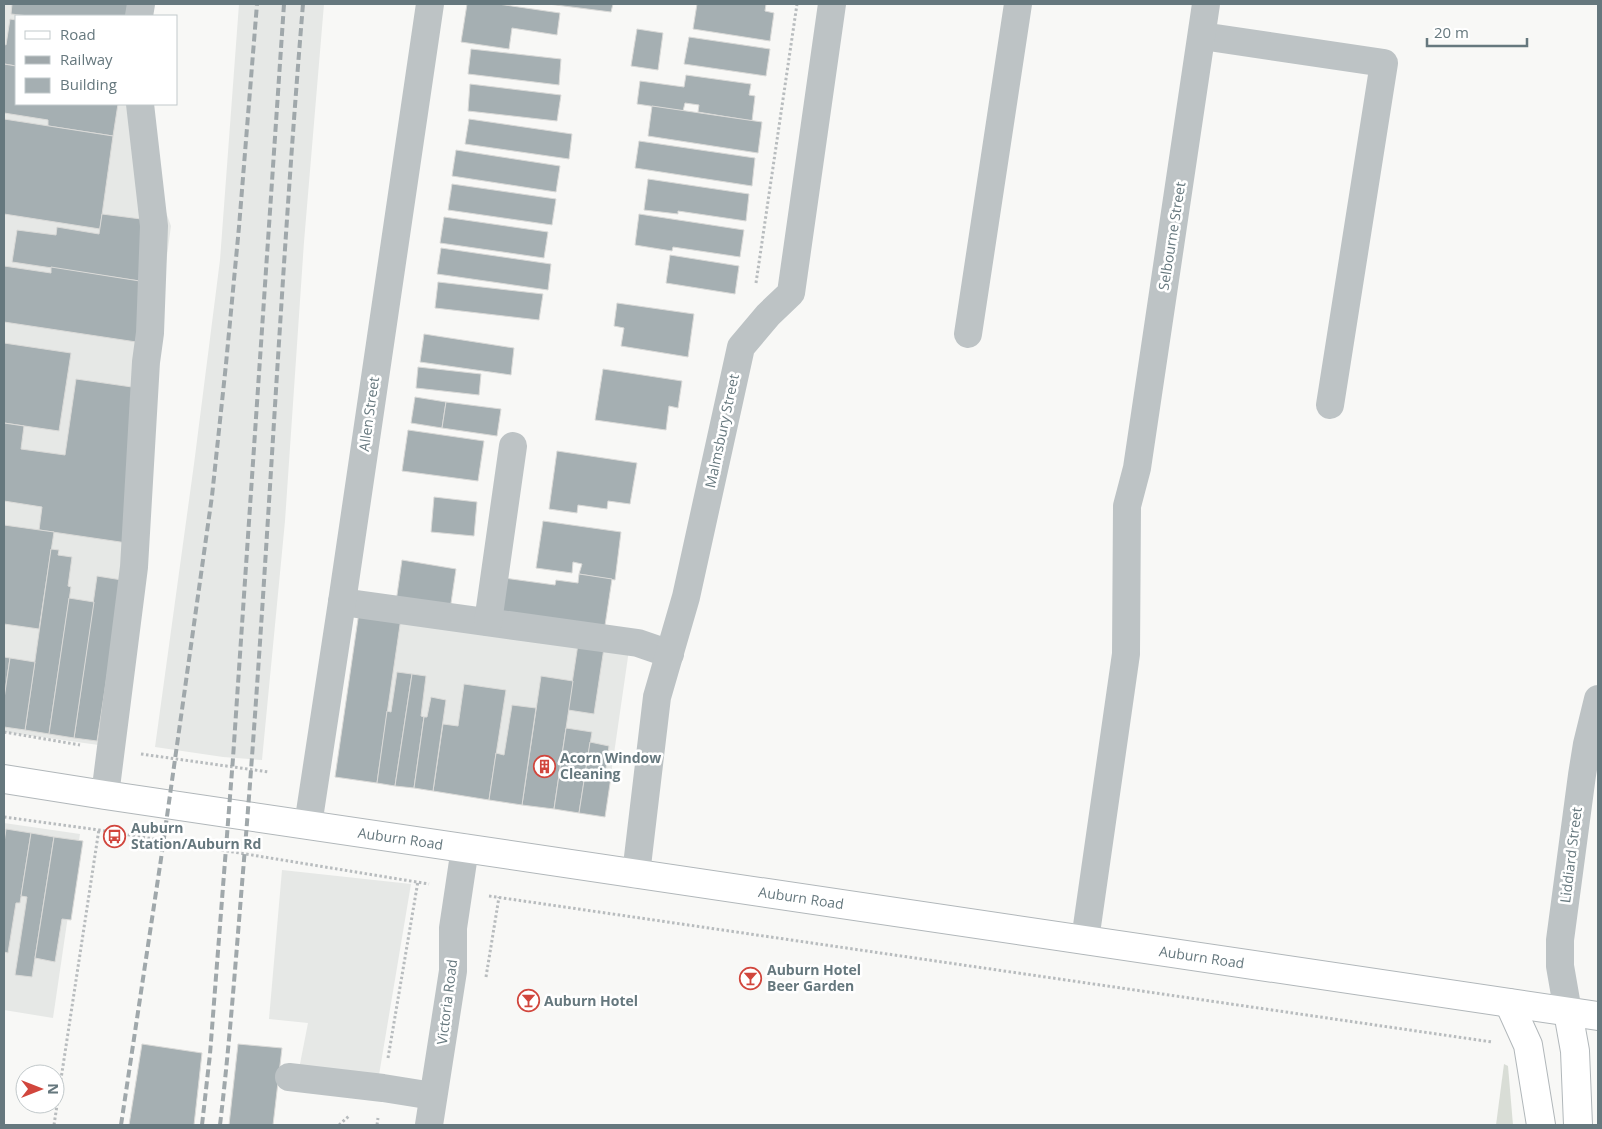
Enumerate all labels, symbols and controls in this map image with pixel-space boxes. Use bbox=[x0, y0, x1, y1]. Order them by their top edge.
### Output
legend bbox=[15, 15, 178, 105]
scale bar bbox=[1427, 15, 1527, 47]
text: 20 m bbox=[1434, 22, 1469, 42]
text: Road bbox=[60, 24, 96, 44]
text: Railway bbox=[60, 49, 113, 69]
text: Building bbox=[60, 74, 117, 94]
street label: Selbourne Street bbox=[1154, 180, 1189, 292]
street label: Malmsbury Street bbox=[700, 372, 743, 490]
street label: Allen Street bbox=[354, 375, 383, 452]
place label: Acorn Window Cleaning bbox=[560, 748, 661, 783]
building icon: Acorn Window Cleaning bbox=[532, 754, 556, 778]
street label: Liddiard Street bbox=[1555, 806, 1586, 904]
place label: Auburn Station/Auburn Rd bbox=[131, 818, 261, 853]
street label: Auburn Road bbox=[357, 823, 445, 854]
bus stop icon: Auburn Station/Auburn Rd bbox=[103, 824, 127, 848]
street label: Auburn Road bbox=[757, 882, 845, 913]
street label: Auburn Road bbox=[1158, 941, 1246, 973]
street label: Victoria Road bbox=[432, 958, 461, 1046]
place label: Auburn Hotel Beer Garden bbox=[767, 960, 861, 995]
bar icon: Auburn Hotel Beer Garden bbox=[739, 966, 763, 990]
bar icon: Auburn Hotel bbox=[516, 989, 540, 1013]
place label: Auburn Hotel bbox=[544, 991, 638, 1010]
north arrow bbox=[15, 1064, 65, 1114]
text: N bbox=[44, 1083, 63, 1095]

